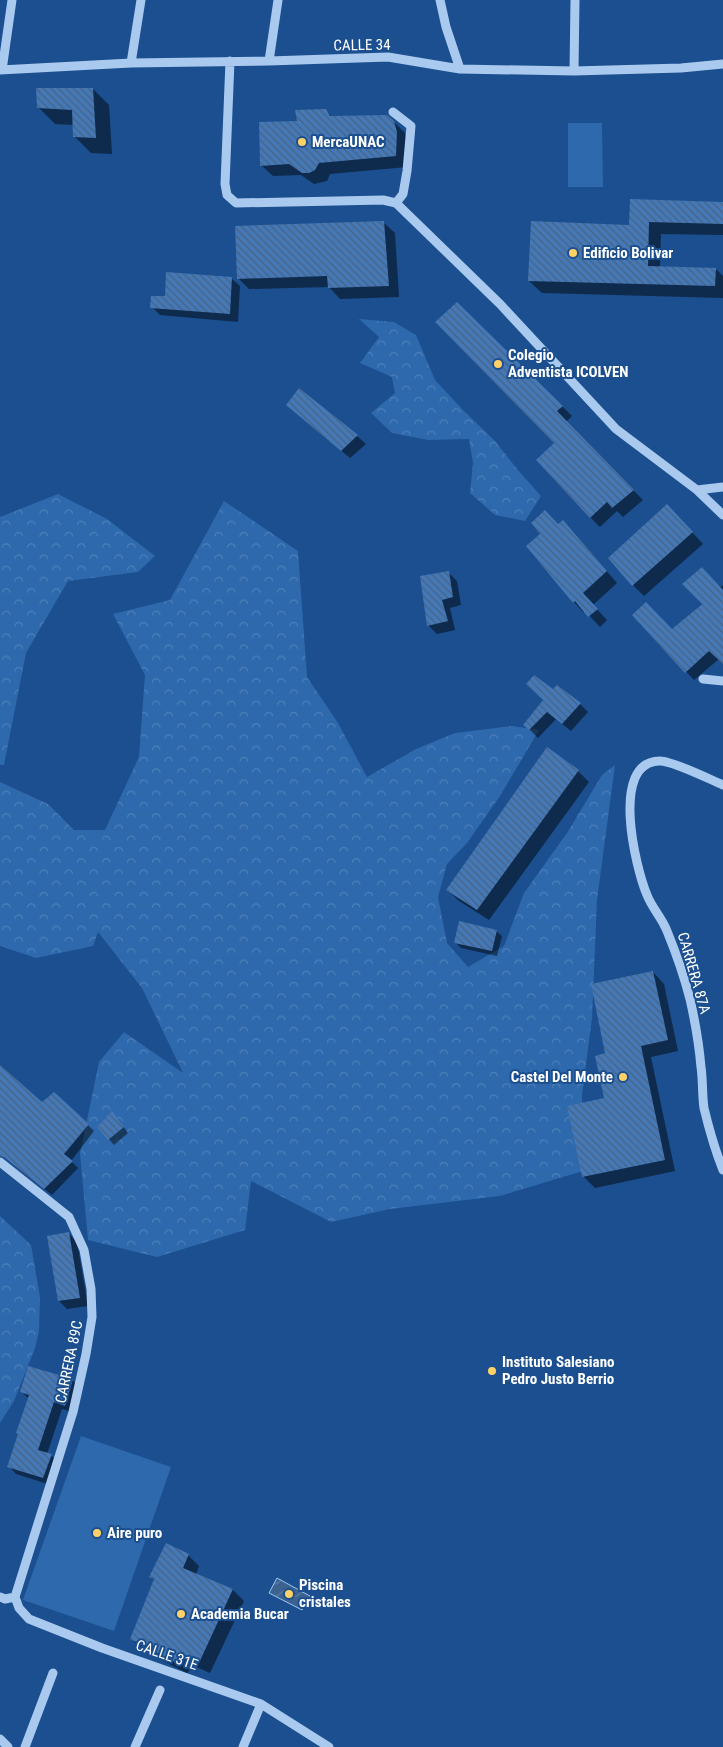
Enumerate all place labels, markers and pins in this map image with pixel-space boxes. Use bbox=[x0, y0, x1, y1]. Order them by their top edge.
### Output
place label: MercaUNAC bbox=[312, 133, 385, 151]
marker: MercaUNAC bbox=[296, 136, 308, 148]
place label: Edificio Bolivar bbox=[583, 244, 673, 262]
marker: Edificio Bolivar bbox=[567, 247, 579, 259]
place label: Colegio Adventista ICOLVEN bbox=[508, 346, 628, 381]
marker: Colegio Adventista ICOLVEN bbox=[492, 358, 504, 370]
place label: Castel Del Monte bbox=[511, 1068, 613, 1086]
marker: Castel Del Monte bbox=[617, 1071, 629, 1083]
place label: Instituto Salesiano Pedro Justo Berrio bbox=[502, 1353, 615, 1388]
marker: Instituto Salesiano Pedro Justo Berrio bbox=[486, 1365, 498, 1377]
place label: Aire puro bbox=[107, 1524, 162, 1542]
marker: Aire puro bbox=[91, 1527, 103, 1539]
place label: Piscina cristales bbox=[299, 1576, 351, 1611]
marker: Piscina cristales bbox=[283, 1588, 295, 1600]
place label: Academia Bucar bbox=[191, 1605, 289, 1623]
marker: Academia Bucar bbox=[175, 1608, 187, 1620]

